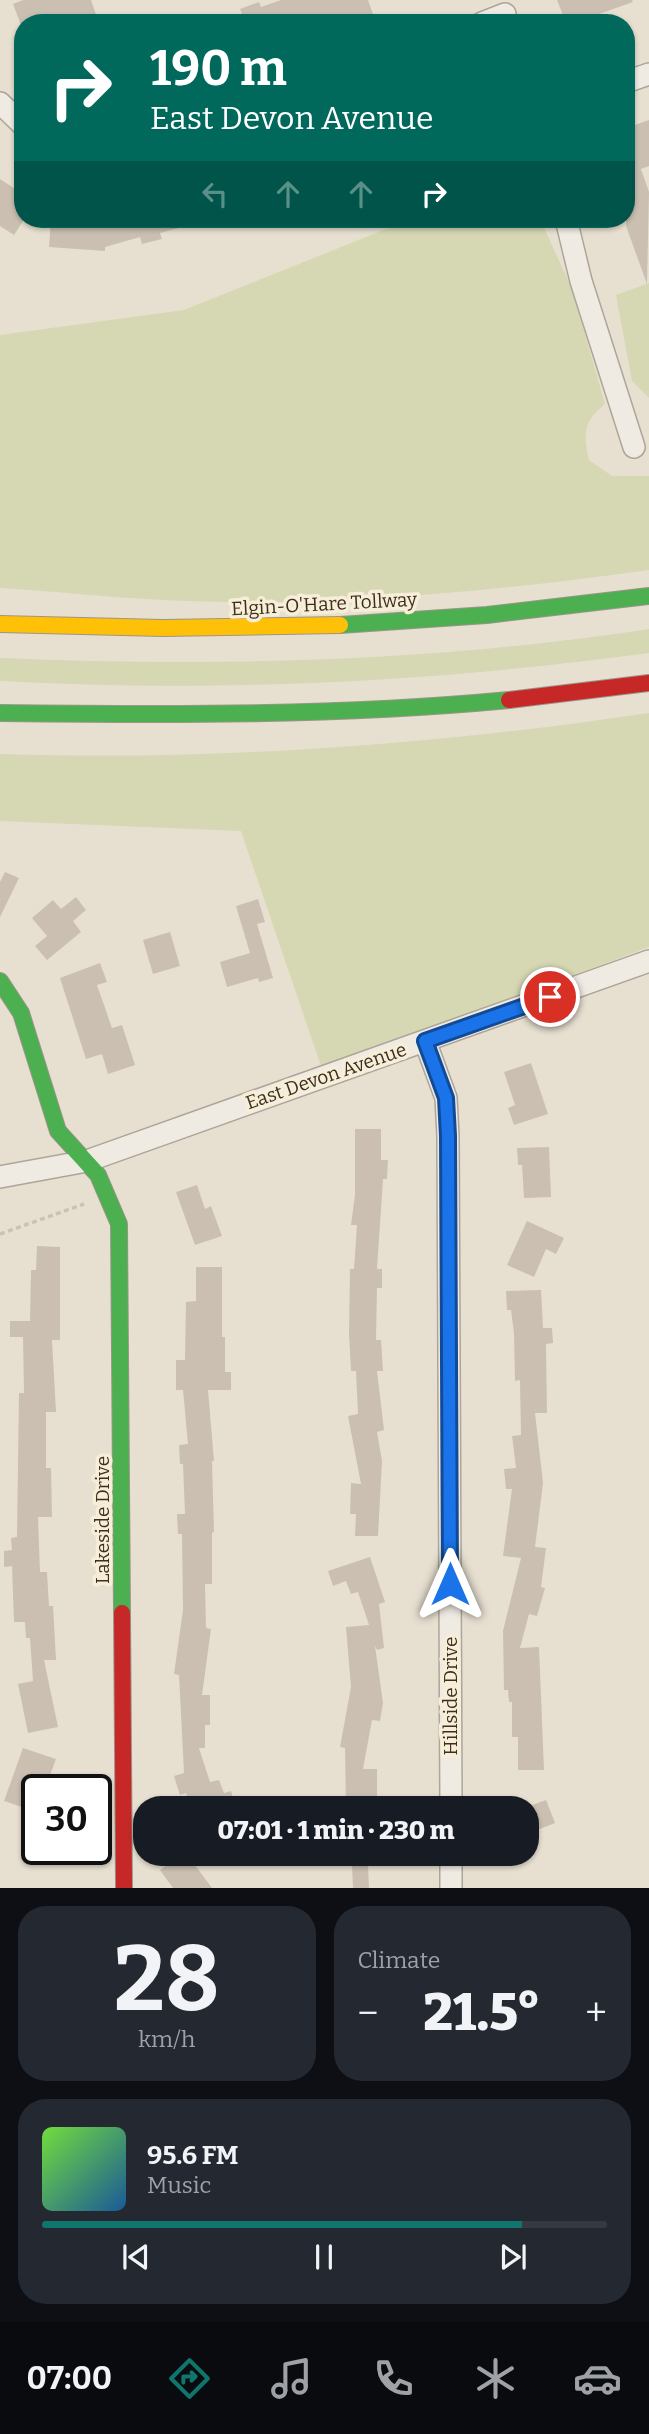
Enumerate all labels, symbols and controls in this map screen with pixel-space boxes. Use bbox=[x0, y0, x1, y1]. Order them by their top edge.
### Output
text: 190 m bbox=[150, 39, 287, 98]
icon: right bbox=[35, 42, 126, 133]
text: East Devon Avenue bbox=[150, 99, 434, 137]
icon: left bbox=[196, 175, 234, 213]
icon: ahead bbox=[269, 175, 307, 213]
icon: ahead bbox=[342, 175, 380, 213]
icon: right bbox=[415, 175, 453, 213]
street label: Elgin-O'Hare Tollway bbox=[231, 588, 418, 620]
pin bbox=[520, 967, 580, 1027]
icon: arrive bbox=[531, 978, 569, 1016]
street label: East Devon Avenue bbox=[243, 1038, 409, 1114]
street label: Lakeside Drive bbox=[91, 1456, 114, 1584]
position arrow bbox=[413, 1547, 487, 1621]
street label: Hillside Drive bbox=[439, 1637, 462, 1755]
speed limit sign: 30 bbox=[21, 1774, 112, 1865]
text: 07:01 · 1 min · 230 m bbox=[218, 1815, 454, 1846]
text: 28 bbox=[114, 1925, 220, 2034]
text: Climate bbox=[358, 1946, 440, 1974]
text: 21.5° bbox=[423, 1981, 540, 2044]
text: − bbox=[358, 1990, 378, 2036]
text: + bbox=[585, 1990, 607, 2036]
text: km/h bbox=[138, 2025, 195, 2053]
text: 95.6 FM bbox=[147, 2140, 239, 2171]
text: Music bbox=[147, 2171, 211, 2199]
icon: previous bbox=[117, 2238, 155, 2276]
icon: pause bbox=[305, 2238, 343, 2276]
icon: next bbox=[494, 2238, 532, 2276]
icon: directions bbox=[165, 2354, 214, 2403]
icon: music bbox=[267, 2354, 316, 2403]
icon: phone bbox=[369, 2354, 418, 2403]
icon: climate bbox=[471, 2354, 520, 2403]
icon: car bbox=[573, 2354, 622, 2403]
text: 07:00 bbox=[27, 2359, 112, 2397]

